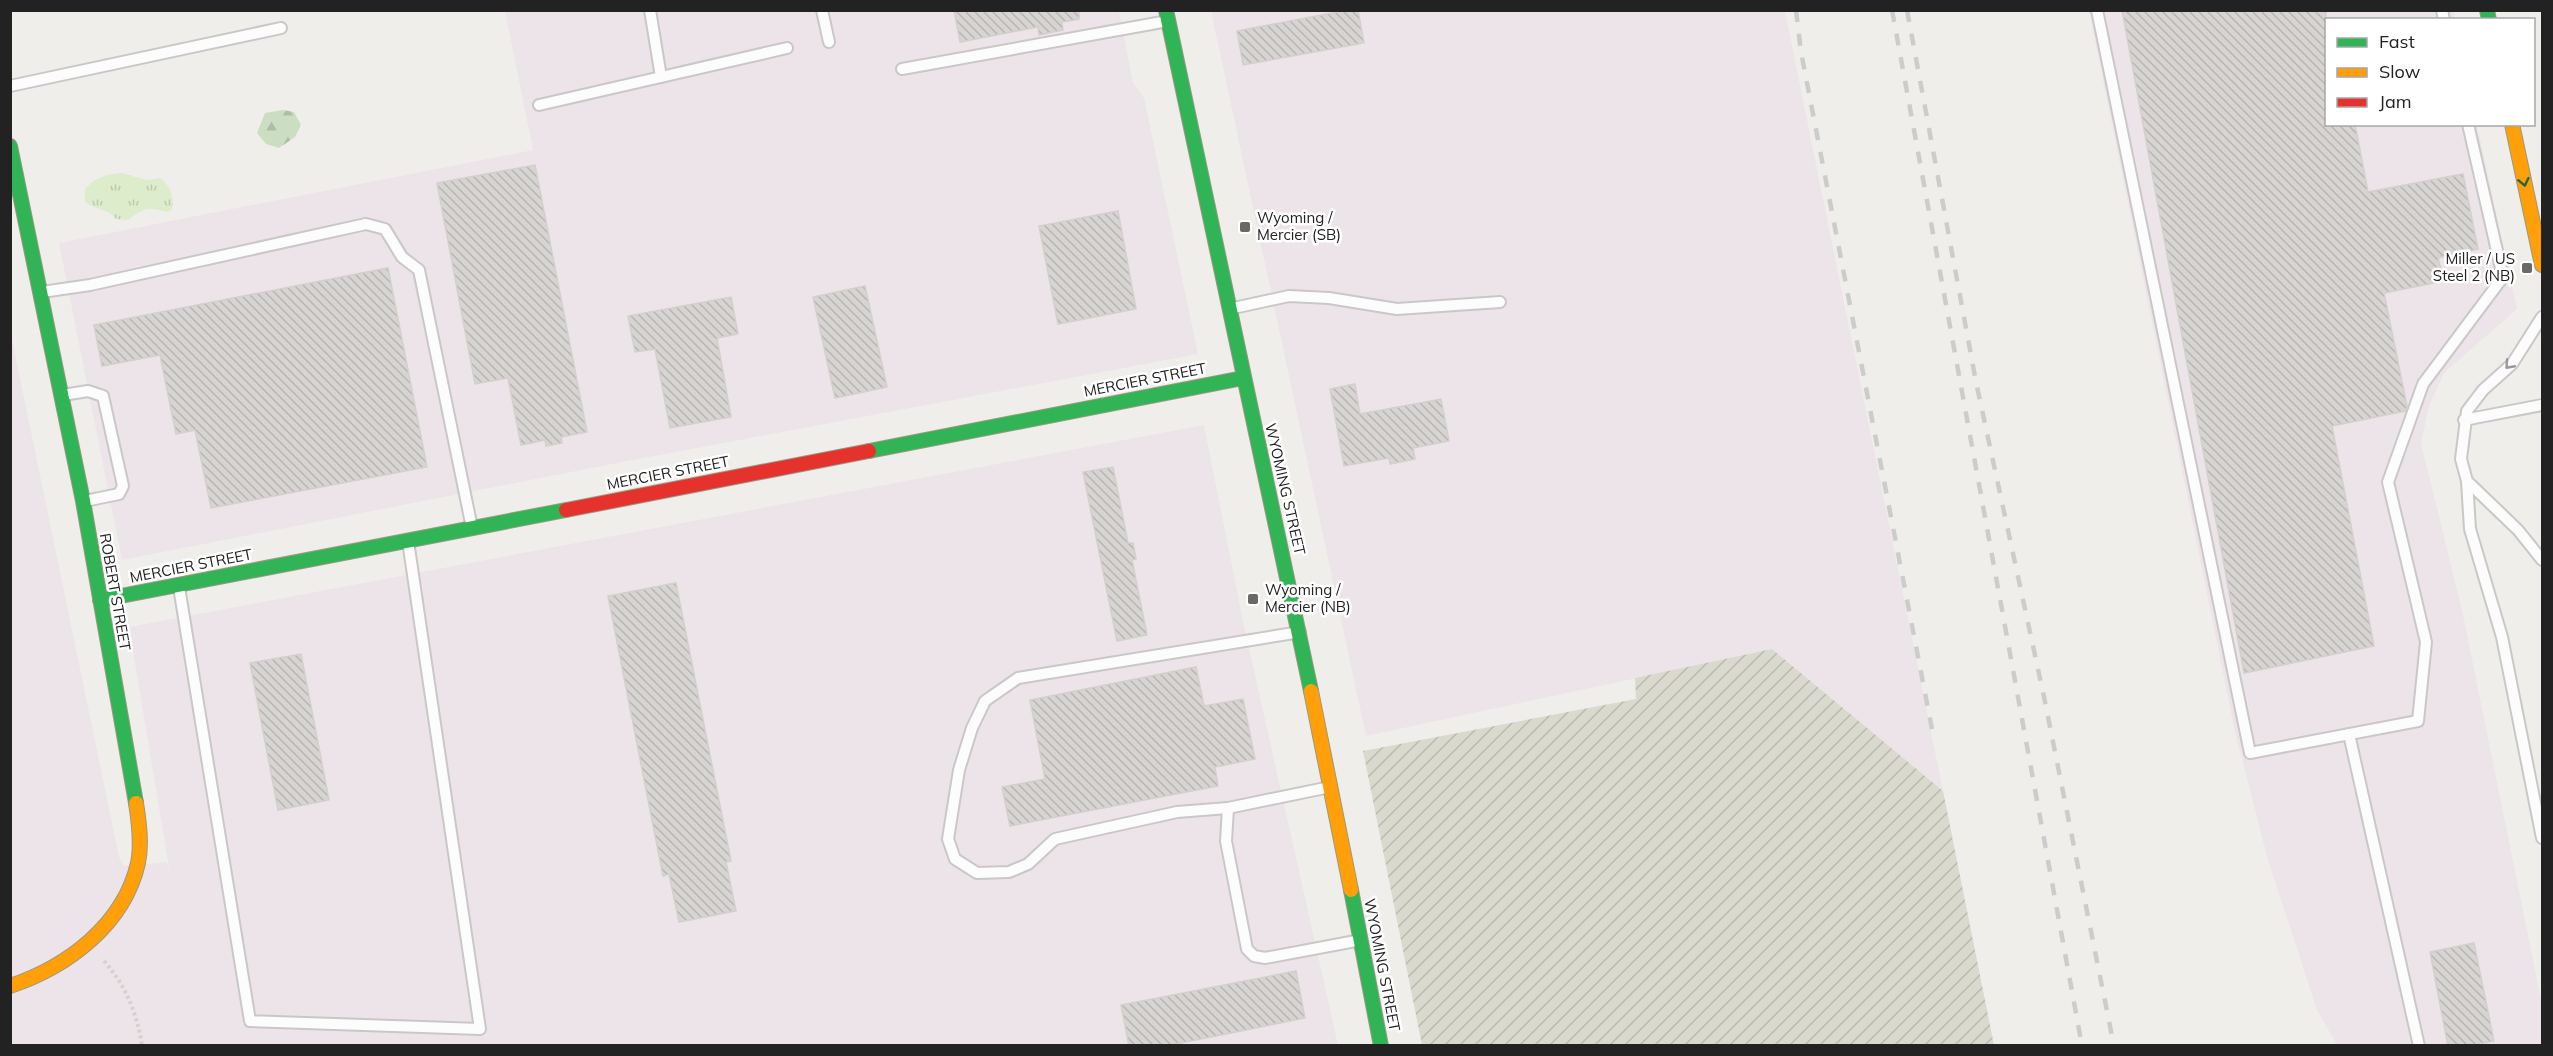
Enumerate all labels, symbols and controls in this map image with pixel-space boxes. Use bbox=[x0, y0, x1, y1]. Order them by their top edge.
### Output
legend bbox=[2325, 18, 2535, 126]
text: Fast bbox=[2379, 30, 2415, 53]
text: Slow bbox=[2379, 60, 2421, 83]
text: Jam bbox=[2379, 90, 2412, 113]
one-way arrow bbox=[2517, 176, 2530, 186]
place label: Wyoming / Mercier (SB) bbox=[1257, 208, 1341, 244]
marker: Wyoming / Mercier (SB) bbox=[1238, 220, 1252, 234]
place label: Miller / US Steel 2 (NB) bbox=[2433, 249, 2515, 285]
marker: Miller / US Steel 2 (NB) bbox=[2520, 261, 2534, 275]
street label: MERCIER STREET bbox=[1082, 358, 1208, 401]
one-way arrow bbox=[2505, 358, 2516, 369]
street label: WYOMING STREET bbox=[1261, 421, 1310, 557]
street label: MERCIER STREET bbox=[605, 451, 731, 494]
street label: ROBERT STREET bbox=[96, 532, 135, 652]
street label: MERCIER STREET bbox=[128, 544, 254, 587]
place label: Wyoming / Mercier (NB) bbox=[1265, 580, 1351, 616]
marker: Wyoming / Mercier (NB) bbox=[1246, 592, 1260, 606]
street label: WYOMING STREET bbox=[1360, 897, 1405, 1033]

